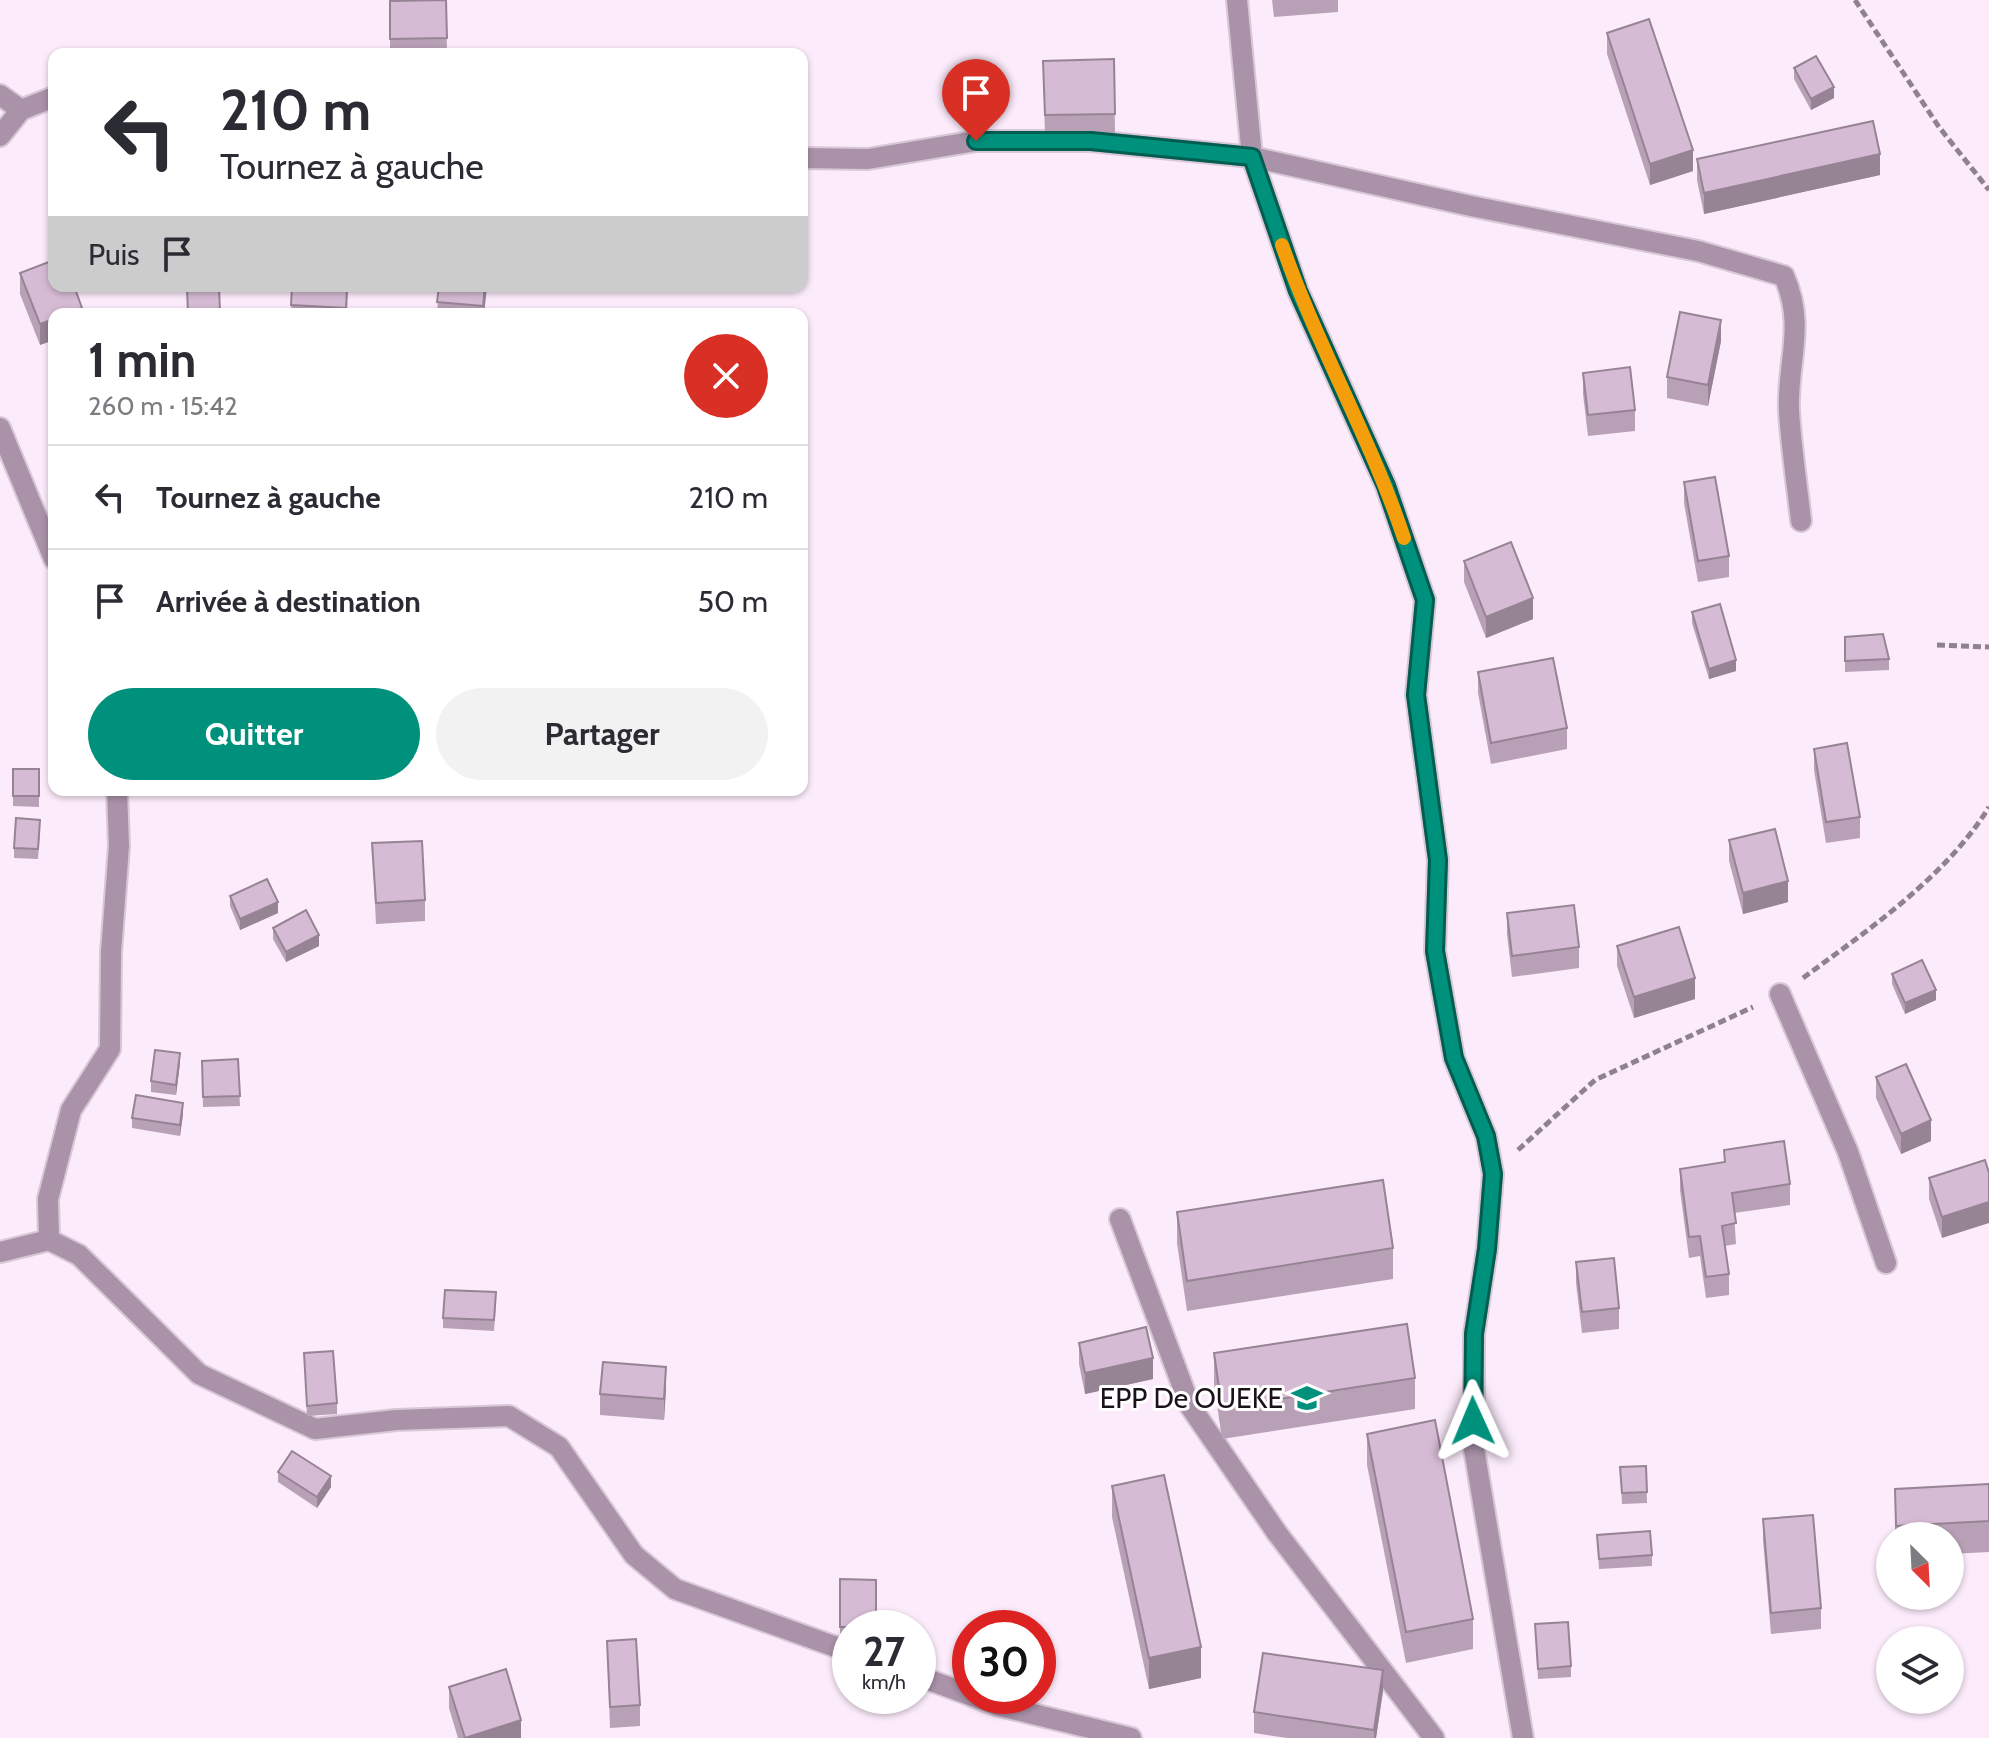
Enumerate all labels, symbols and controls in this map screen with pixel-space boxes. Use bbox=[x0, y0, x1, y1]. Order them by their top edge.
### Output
pin bbox=[942, 59, 1010, 141]
icon: arrive bbox=[954, 71, 998, 115]
text: 210 m bbox=[220, 76, 371, 144]
icon: left bbox=[88, 80, 192, 184]
text: Tournez à gauche bbox=[220, 144, 484, 188]
icon: arrive bbox=[155, 232, 199, 276]
text: Puis bbox=[88, 236, 139, 273]
text: 1 min bbox=[88, 331, 196, 389]
button: close bbox=[684, 334, 768, 418]
text: 260 m · 15:42 bbox=[88, 390, 238, 422]
icon: left bbox=[88, 475, 132, 519]
text: Tournez à gauche bbox=[156, 479, 381, 516]
text: 210 m bbox=[688, 479, 768, 516]
icon: arrive bbox=[88, 579, 132, 623]
text: Arrivée à destination bbox=[156, 583, 421, 620]
text: 50 m bbox=[698, 583, 768, 620]
button: Quitter bbox=[88, 688, 420, 780]
button: Partager bbox=[436, 688, 768, 780]
position arrow bbox=[1431, 1379, 1515, 1463]
place label: EPP De OUEKE bbox=[1100, 1381, 1283, 1415]
school or university icon: EPP De OUEKE bbox=[1290, 1381, 1324, 1415]
north arrow bbox=[1876, 1522, 1964, 1610]
map controls bbox=[1876, 1522, 1964, 1714]
speed limit sign: 30 bbox=[952, 1610, 1056, 1714]
button: layers bbox=[1876, 1626, 1964, 1714]
text: 27 bbox=[863, 1627, 905, 1676]
text: km/h bbox=[862, 1670, 906, 1694]

